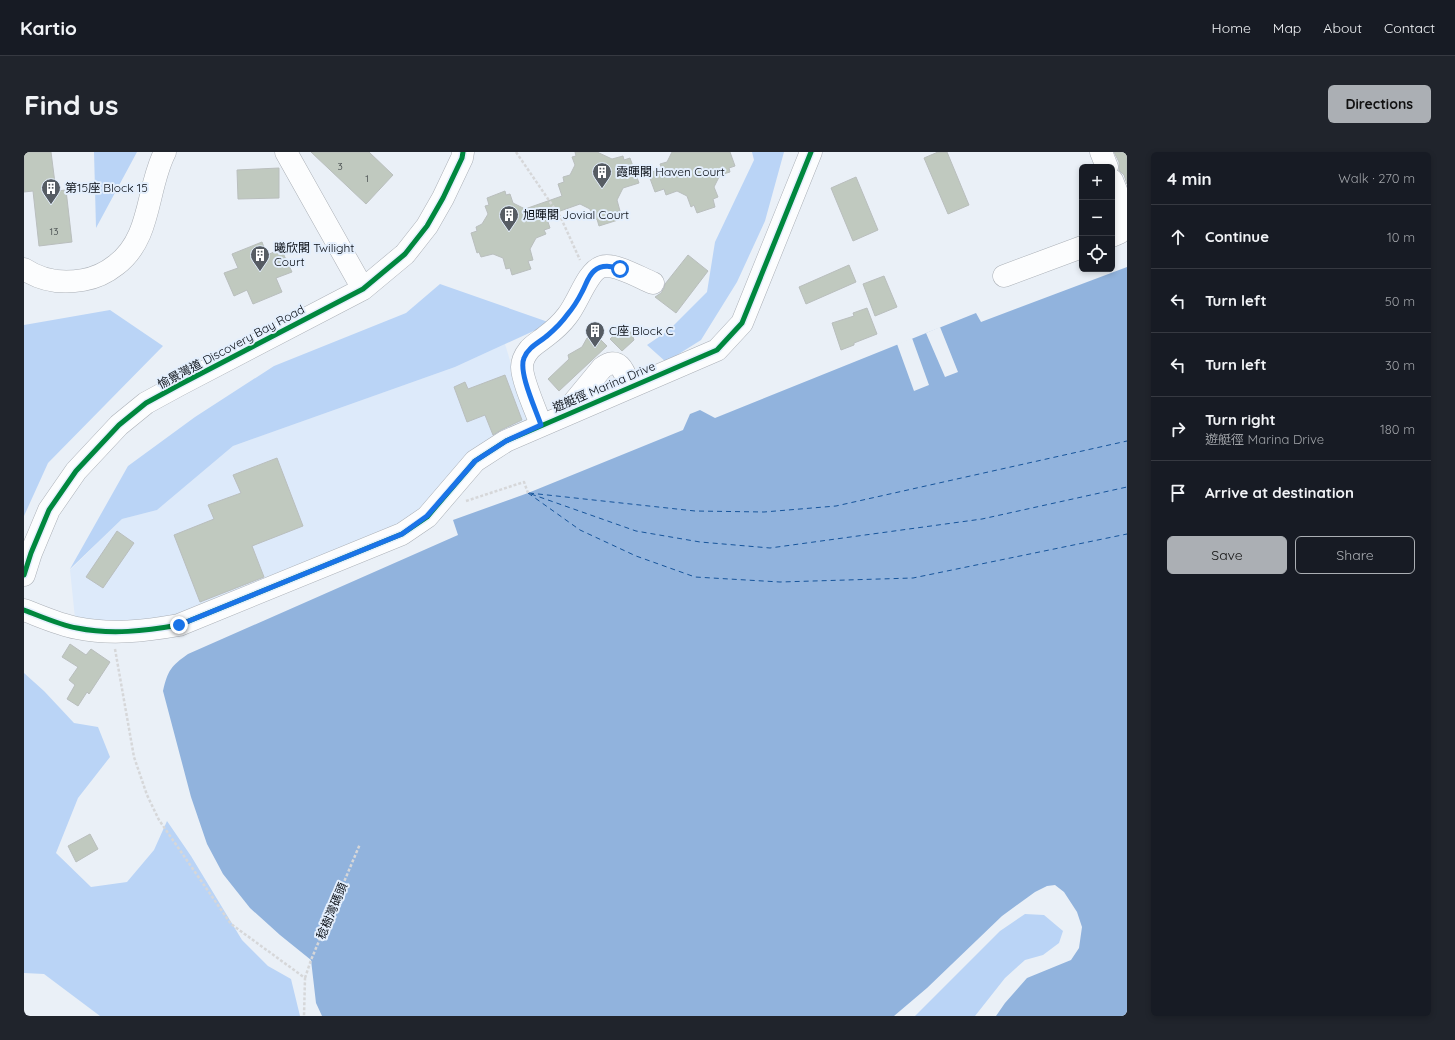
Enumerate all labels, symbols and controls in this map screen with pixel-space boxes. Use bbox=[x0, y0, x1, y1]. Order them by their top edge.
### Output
text: Kartio bbox=[20, 16, 77, 40]
text: Home bbox=[1212, 19, 1251, 37]
text: Map bbox=[1273, 19, 1301, 37]
text: About bbox=[1323, 19, 1362, 37]
text: Contact bbox=[1384, 19, 1435, 37]
button: Directions bbox=[1328, 85, 1431, 123]
text: Find us bbox=[24, 87, 118, 122]
house number: 3 bbox=[337, 160, 343, 173]
building icon: 霞暉閣 Haven Court bbox=[591, 161, 613, 189]
place label: 霞暉閣 Haven Court bbox=[616, 164, 725, 179]
map controls bbox=[1079, 164, 1115, 272]
button: + bbox=[1079, 164, 1115, 200]
text: 4 min bbox=[1167, 168, 1212, 189]
text: Walk · 270 m bbox=[1338, 170, 1415, 186]
house number: 1 bbox=[365, 172, 369, 185]
building icon: 第15座 Block 15 bbox=[40, 177, 62, 205]
place label: 第15座 Block 15 bbox=[65, 180, 148, 195]
button: − bbox=[1079, 200, 1115, 236]
building icon: 旭暉閣 Jovial Court bbox=[498, 204, 520, 232]
place label: 旭暉閣 Jovial Court bbox=[523, 207, 629, 222]
house number: 13 bbox=[50, 225, 58, 238]
icon: ahead bbox=[1167, 226, 1189, 248]
text: Continue bbox=[1205, 227, 1269, 246]
text: 10 m bbox=[1387, 229, 1415, 245]
button: locate bbox=[1079, 236, 1115, 272]
place label: 曦欣閣 Twilight Court bbox=[274, 240, 354, 269]
building icon: 曦欣閣 Twilight Court bbox=[249, 244, 271, 272]
route start bbox=[611, 260, 629, 278]
icon: left bbox=[1167, 290, 1189, 312]
text: Turn left bbox=[1205, 291, 1267, 310]
text: 50 m bbox=[1385, 293, 1415, 309]
street label: 愉景灣道 Discovery Bay Road bbox=[155, 301, 307, 392]
building icon: C座 Block C bbox=[584, 320, 606, 348]
place label: C座 Block C bbox=[609, 323, 674, 338]
icon: left bbox=[1167, 354, 1189, 376]
text: Turn left bbox=[1205, 355, 1267, 374]
text: 30 m bbox=[1385, 357, 1415, 373]
street label: 遊艇徑 Marina Drive bbox=[550, 358, 658, 415]
text: Turn right bbox=[1205, 410, 1276, 429]
icon: right bbox=[1167, 418, 1189, 440]
text: 180 m bbox=[1380, 421, 1415, 437]
text: 遊艇徑 Marina Drive bbox=[1205, 431, 1324, 447]
icon: arrive bbox=[1167, 482, 1189, 504]
text: Arrive at destination bbox=[1205, 483, 1354, 502]
button: Save bbox=[1167, 536, 1287, 574]
button: Share bbox=[1295, 536, 1415, 574]
route end bbox=[170, 616, 188, 634]
street label: 稔樹灣碼頭 bbox=[313, 880, 350, 941]

